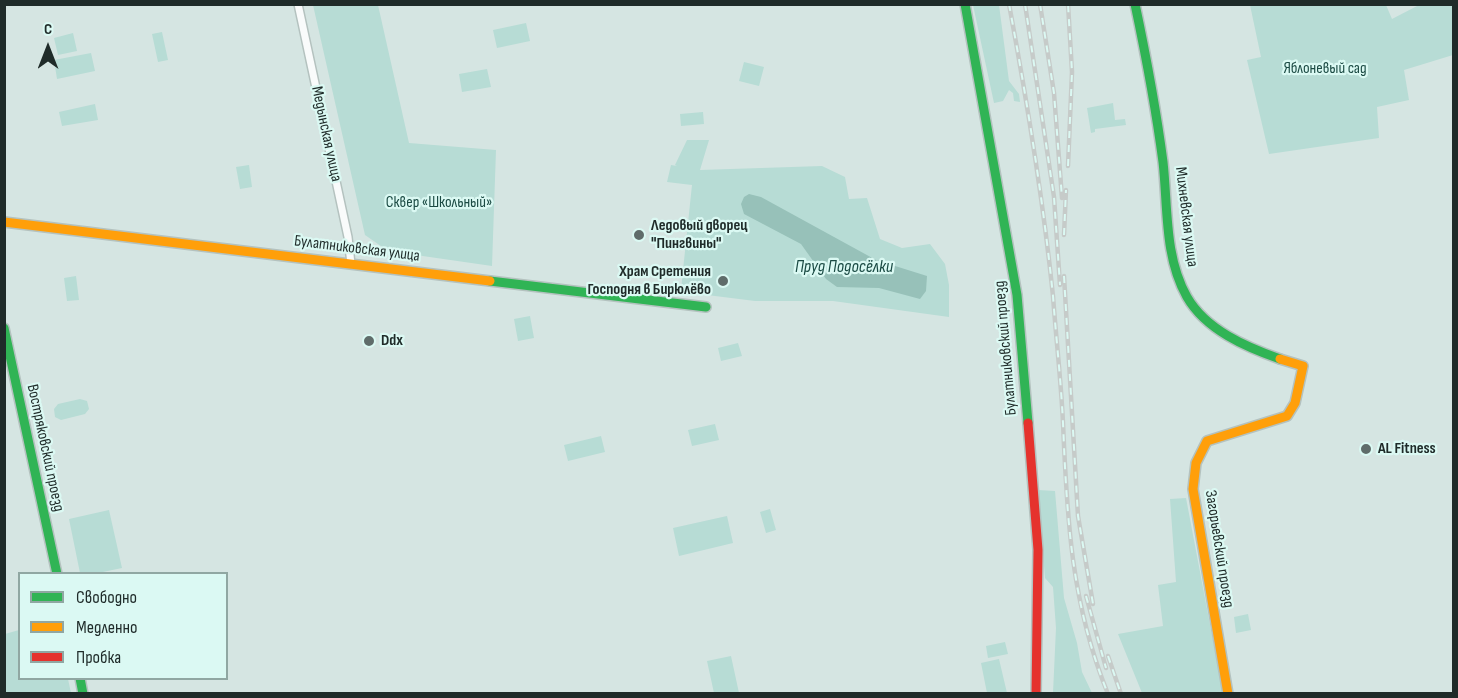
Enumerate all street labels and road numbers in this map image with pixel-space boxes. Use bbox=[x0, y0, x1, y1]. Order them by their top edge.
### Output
street label: Медынская улица bbox=[307, 85, 345, 183]
street label: Михневская улица bbox=[1170, 166, 1202, 268]
street label: Булатниковская улица bbox=[293, 232, 421, 266]
street label: Булатниковский проезд bbox=[991, 280, 1021, 416]
street label: Востряковский проезд bbox=[22, 383, 68, 513]
street label: Загорьевский проезд bbox=[1200, 489, 1238, 609]

